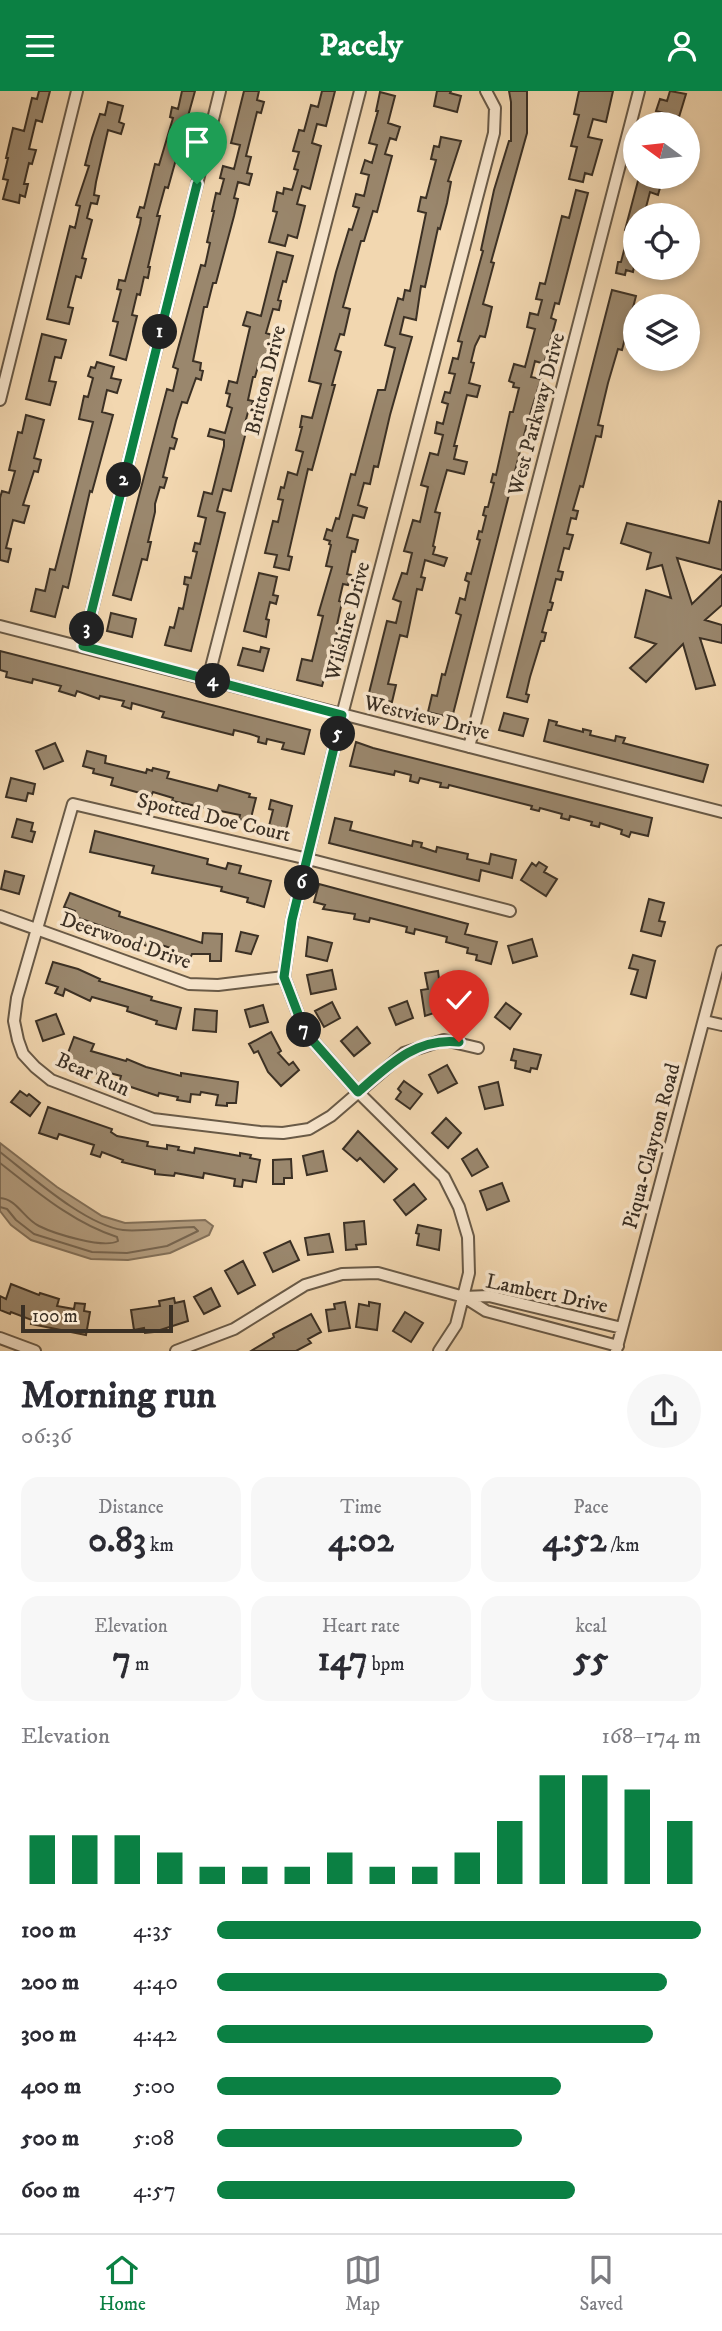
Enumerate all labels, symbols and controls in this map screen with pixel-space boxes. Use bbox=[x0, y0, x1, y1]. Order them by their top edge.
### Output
text: Pacely bbox=[319, 26, 403, 66]
icon: menu bbox=[21, 27, 59, 65]
icon: person bbox=[663, 27, 701, 65]
pin bbox=[167, 112, 227, 184]
north arrow bbox=[623, 112, 700, 189]
map controls bbox=[623, 112, 700, 371]
icon: arrive bbox=[178, 123, 216, 161]
button: locate bbox=[623, 203, 700, 280]
button: layers bbox=[623, 294, 700, 371]
pin: 1 bbox=[142, 315, 178, 349]
text: 1 bbox=[156, 320, 163, 343]
street label: Britton Drive bbox=[240, 322, 292, 438]
street label: West Parkway Drive bbox=[502, 330, 571, 500]
pin: 2 bbox=[106, 463, 142, 497]
text: 2 bbox=[119, 468, 128, 491]
street label: Wilshire Drive bbox=[319, 559, 376, 685]
pin: 3 bbox=[70, 611, 104, 647]
text: 3 bbox=[83, 617, 90, 640]
pin: 4 bbox=[196, 663, 230, 699]
text: 4 bbox=[207, 669, 218, 692]
street label: Westview Drive bbox=[360, 690, 493, 746]
pin: 5 bbox=[320, 717, 356, 751]
text: 5 bbox=[333, 722, 342, 745]
street label: Spotted Doe Court bbox=[134, 788, 293, 848]
pin: 6 bbox=[284, 865, 320, 901]
text: 6 bbox=[297, 871, 306, 894]
street label: Deerwood Drive bbox=[57, 906, 195, 976]
pin bbox=[429, 970, 489, 1042]
icon: check bbox=[440, 981, 478, 1019]
pin: 7 bbox=[286, 1013, 322, 1047]
text: 7 bbox=[298, 1018, 309, 1041]
street label: Bear Run bbox=[52, 1047, 134, 1103]
street label: Piqua-Clayton Road bbox=[617, 1060, 687, 1232]
street label: Lambert Drive bbox=[483, 1268, 610, 1320]
scale bar bbox=[21, 1302, 173, 1334]
text: 100 m bbox=[32, 1305, 78, 1328]
text: Morning run bbox=[21, 1372, 216, 1420]
button: share bbox=[627, 1374, 701, 1448]
text: 06:36 bbox=[21, 1422, 72, 1451]
text: Distance bbox=[98, 1496, 164, 1519]
text: Time bbox=[340, 1496, 382, 1519]
text: Pace bbox=[573, 1496, 609, 1519]
text: 0.83 bbox=[88, 1519, 146, 1563]
text: 4:02 bbox=[328, 1519, 394, 1563]
text: 4:52 bbox=[543, 1519, 606, 1563]
text: km bbox=[146, 1534, 174, 1557]
text: /km bbox=[606, 1534, 639, 1557]
text: Elevation bbox=[94, 1615, 168, 1638]
text: Heart rate bbox=[322, 1615, 400, 1638]
text: kcal bbox=[575, 1615, 607, 1638]
text: 7 bbox=[113, 1638, 131, 1682]
text: 147 bbox=[317, 1638, 368, 1682]
text: 55 bbox=[574, 1638, 608, 1682]
text: m bbox=[131, 1653, 149, 1676]
text: bpm bbox=[368, 1653, 405, 1676]
text: Elevation bbox=[21, 1722, 110, 1751]
text: 168–174 m bbox=[601, 1722, 701, 1751]
text: 100 m bbox=[21, 1916, 76, 1945]
text: 4:35 bbox=[133, 1916, 172, 1945]
text: 200 m bbox=[21, 1968, 79, 1997]
text: 4:40 bbox=[133, 1968, 178, 1997]
text: 300 m bbox=[21, 2020, 77, 2049]
text: 4:42 bbox=[133, 2020, 177, 2049]
text: 400 m bbox=[21, 2072, 81, 2101]
text: 5:00 bbox=[133, 2072, 175, 2101]
text: 500 m bbox=[21, 2124, 79, 2153]
text: 5:08 bbox=[133, 2124, 174, 2153]
text: 600 m bbox=[21, 2176, 80, 2205]
text: 4:57 bbox=[133, 2176, 176, 2205]
tab: Home bbox=[99, 2251, 146, 2316]
tab: Map bbox=[344, 2251, 382, 2316]
tab: Saved bbox=[579, 2251, 623, 2316]

